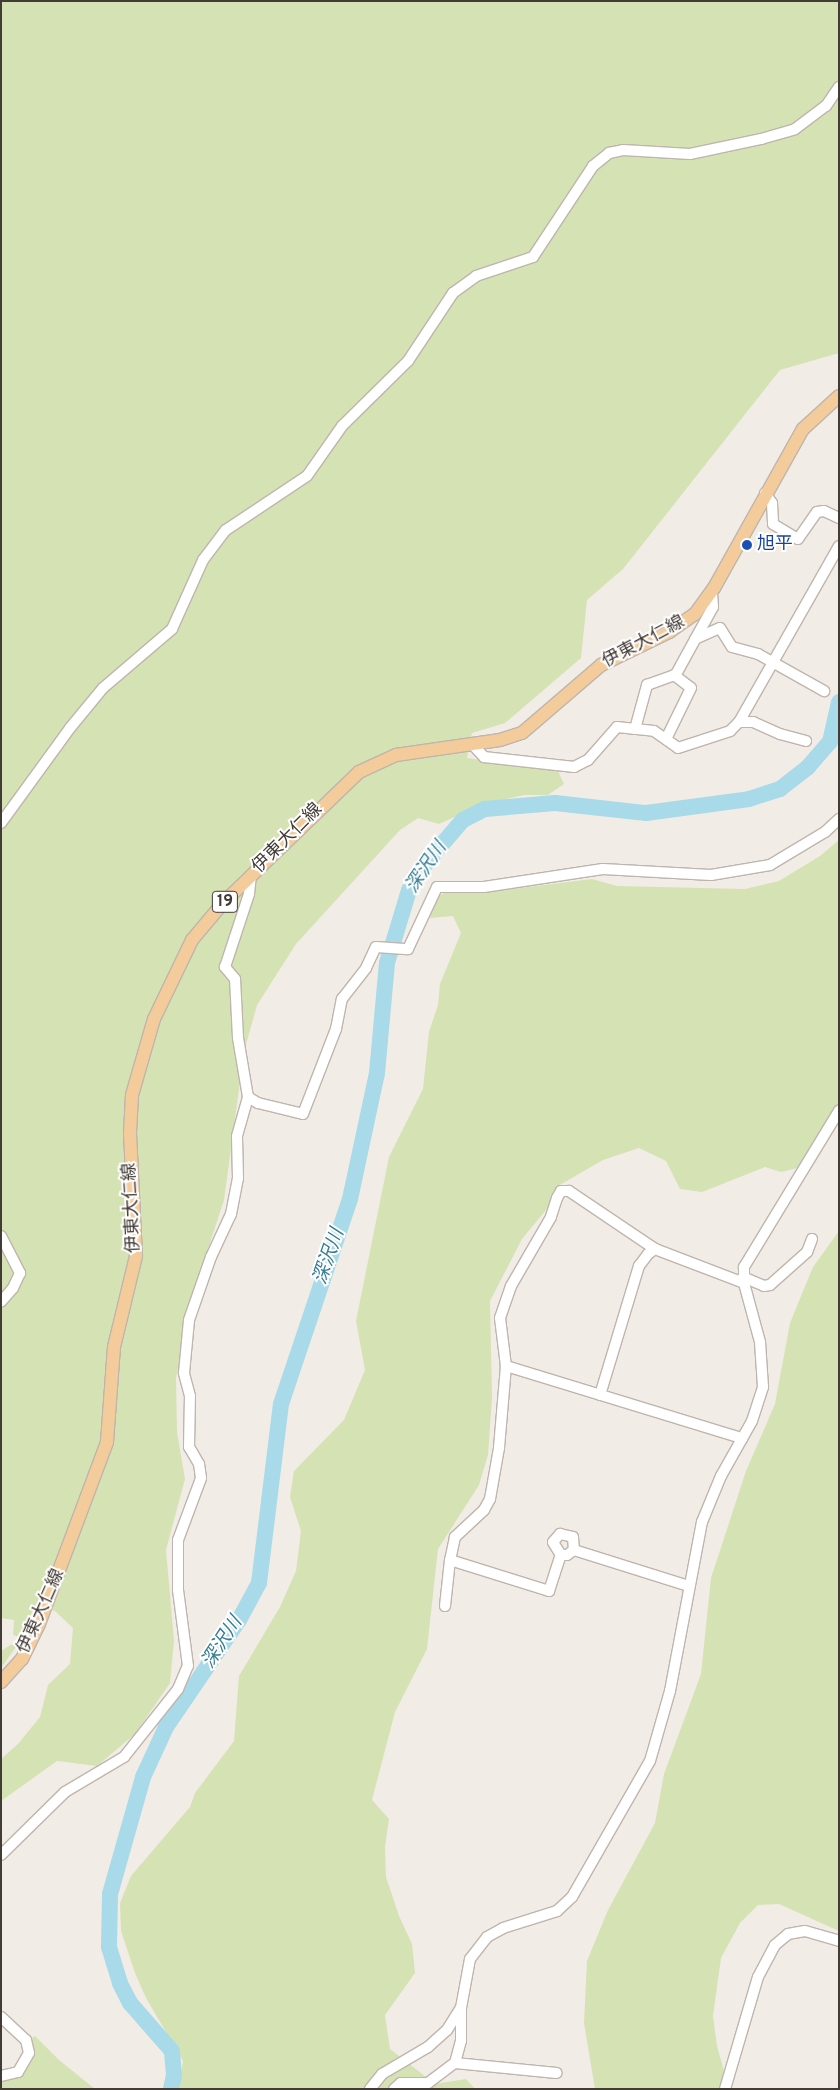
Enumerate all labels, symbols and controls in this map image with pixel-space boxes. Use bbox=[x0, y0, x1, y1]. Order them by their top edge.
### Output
place label: 旭平 bbox=[757, 534, 793, 556]
marker: 旭平 bbox=[741, 539, 753, 551]
street label: 伊東大仁線 bbox=[599, 612, 689, 674]
street label: 伊東大仁線 bbox=[249, 800, 327, 878]
water label: 深沢川 bbox=[402, 838, 452, 898]
road number: 19 bbox=[211, 889, 239, 916]
street label: 伊東大仁線 bbox=[120, 1162, 146, 1254]
water label: 深沢川 bbox=[310, 1226, 350, 1288]
street label: 伊東大仁線 bbox=[14, 1566, 70, 1658]
water label: 深沢川 bbox=[198, 1613, 248, 1673]

